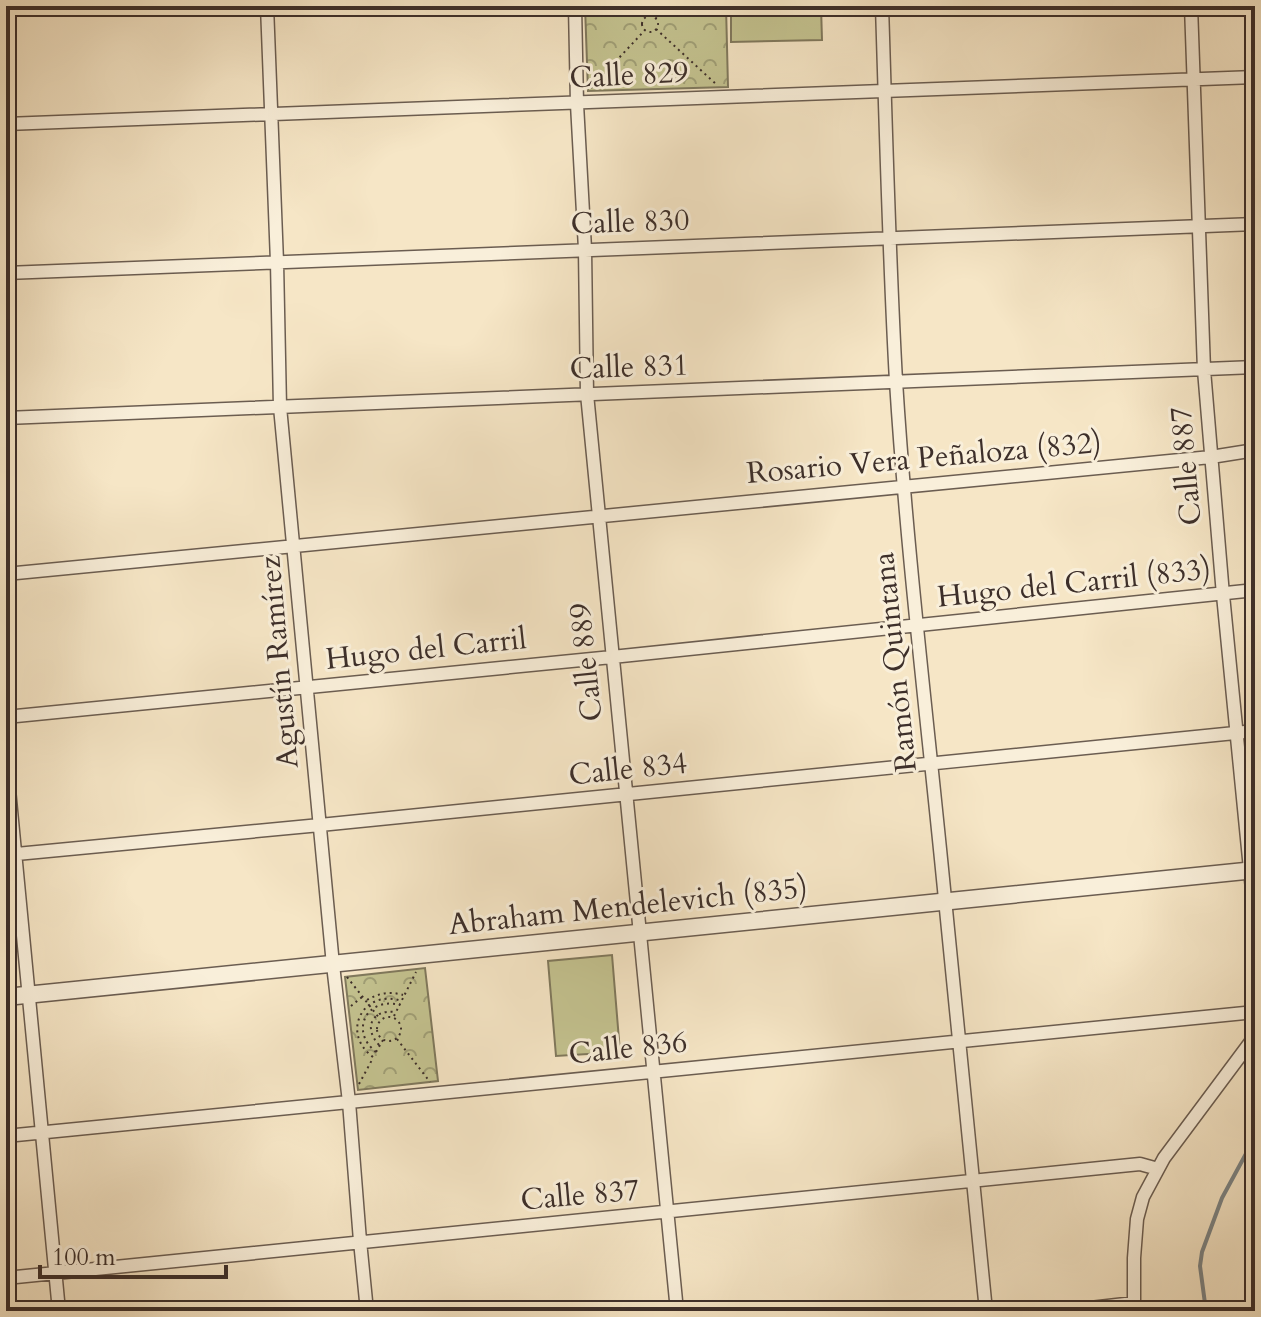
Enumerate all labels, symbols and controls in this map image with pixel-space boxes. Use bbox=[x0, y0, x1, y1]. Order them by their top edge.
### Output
street label: Calle 829 bbox=[569, 51, 689, 99]
street label: Calle 830 bbox=[570, 199, 690, 245]
street label: Calle 831 bbox=[569, 344, 689, 390]
street label: Calle 887 bbox=[1160, 405, 1212, 527]
street label: Rosario Vera Peñaloza (832) bbox=[745, 422, 1103, 494]
street label: Hugo del Carril (833) bbox=[935, 548, 1213, 618]
street label: Ramón Quintana bbox=[863, 550, 927, 774]
street label: Agustín Ramírez bbox=[249, 553, 309, 770]
street label: Calle 889 bbox=[559, 601, 613, 723]
street label: Hugo del Carril bbox=[324, 618, 529, 680]
street label: Calle 834 bbox=[567, 742, 689, 796]
street label: Abraham Mendelevich (835) bbox=[446, 867, 810, 945]
street label: Calle 836 bbox=[567, 1021, 689, 1075]
street label: Calle 837 bbox=[519, 1169, 641, 1221]
scale bar bbox=[40, 1229, 226, 1279]
text: 100 m bbox=[52, 1241, 116, 1274]

